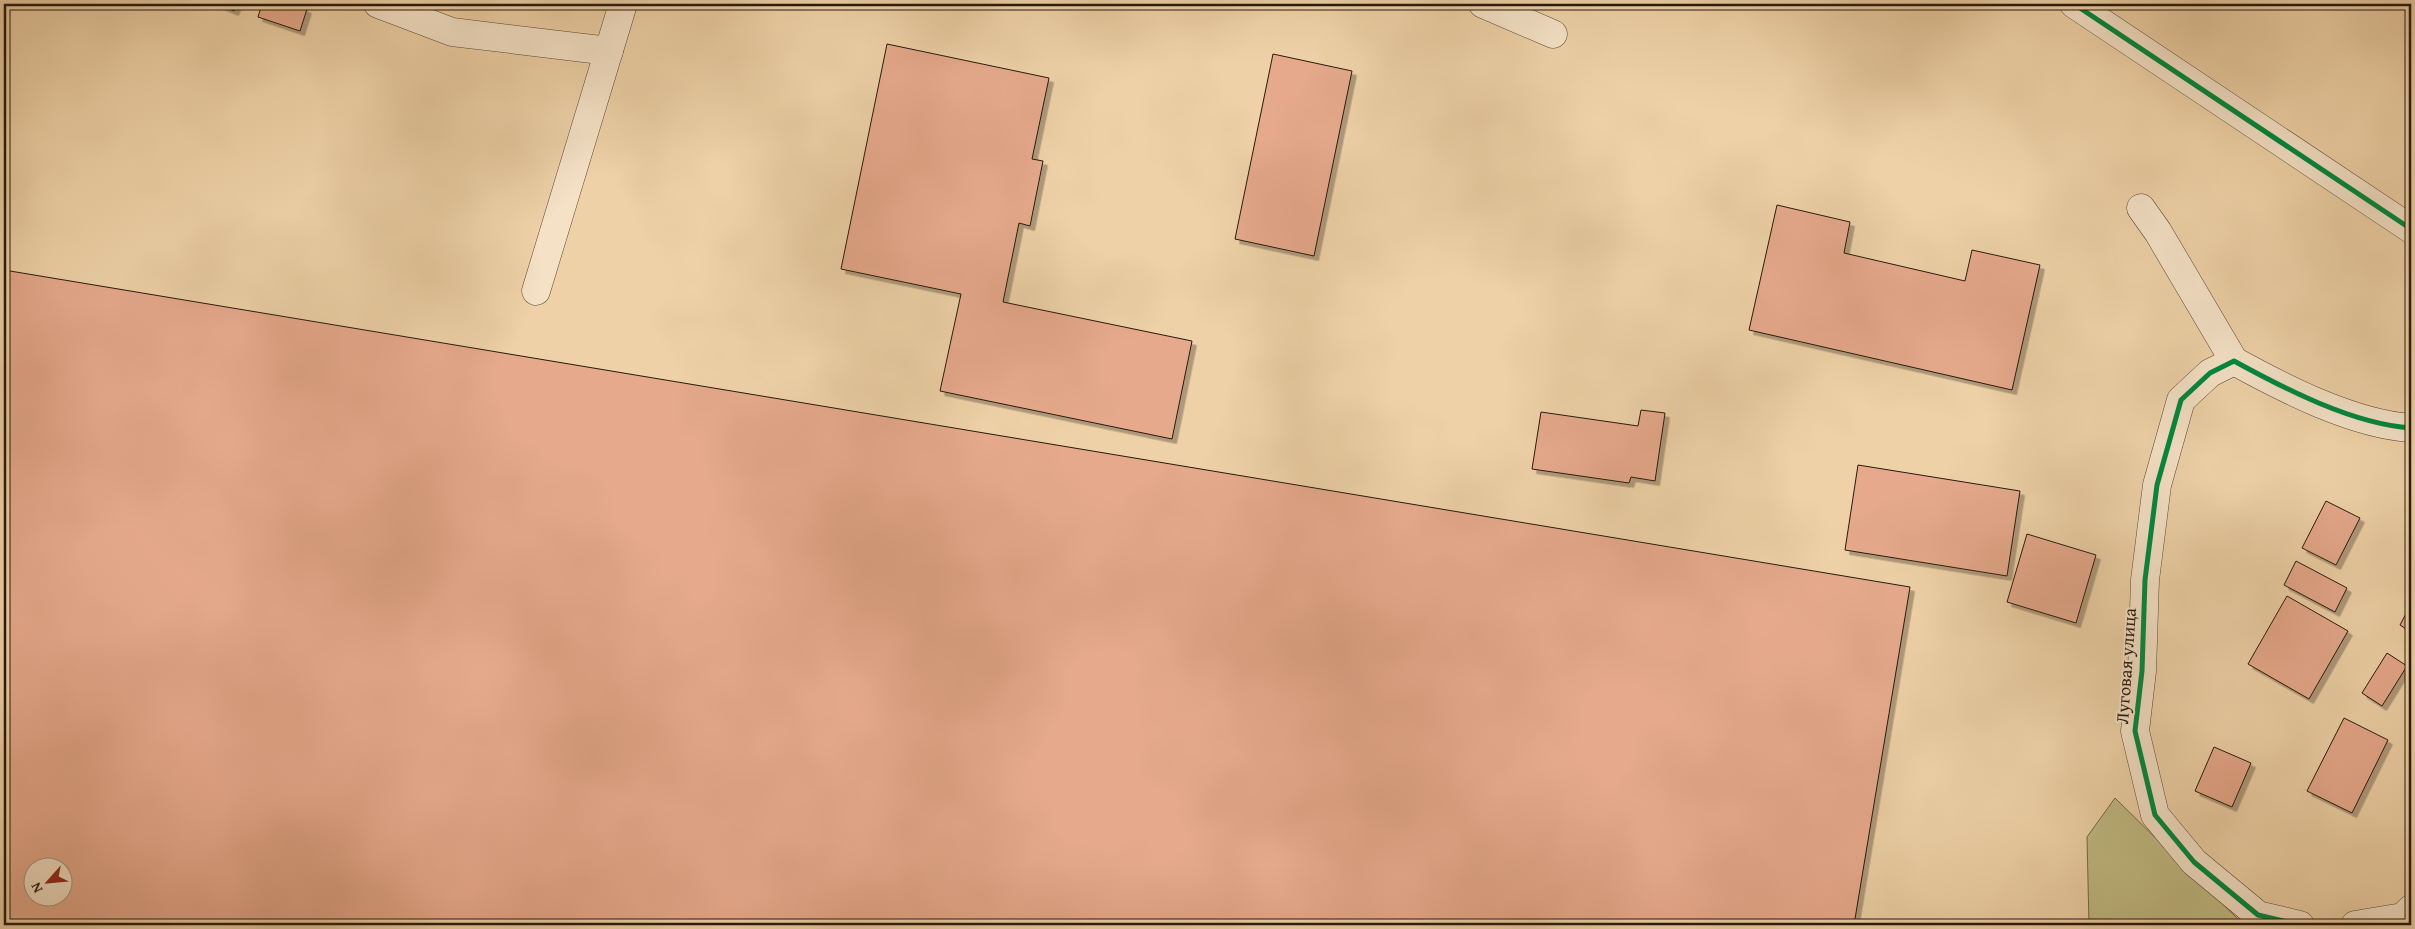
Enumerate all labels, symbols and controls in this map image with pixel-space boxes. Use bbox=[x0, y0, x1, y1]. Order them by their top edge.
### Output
street label: Луговая улица bbox=[2108, 607, 2143, 725]
north arrow bbox=[22, 856, 72, 906]
text: N bbox=[25, 879, 47, 897]

